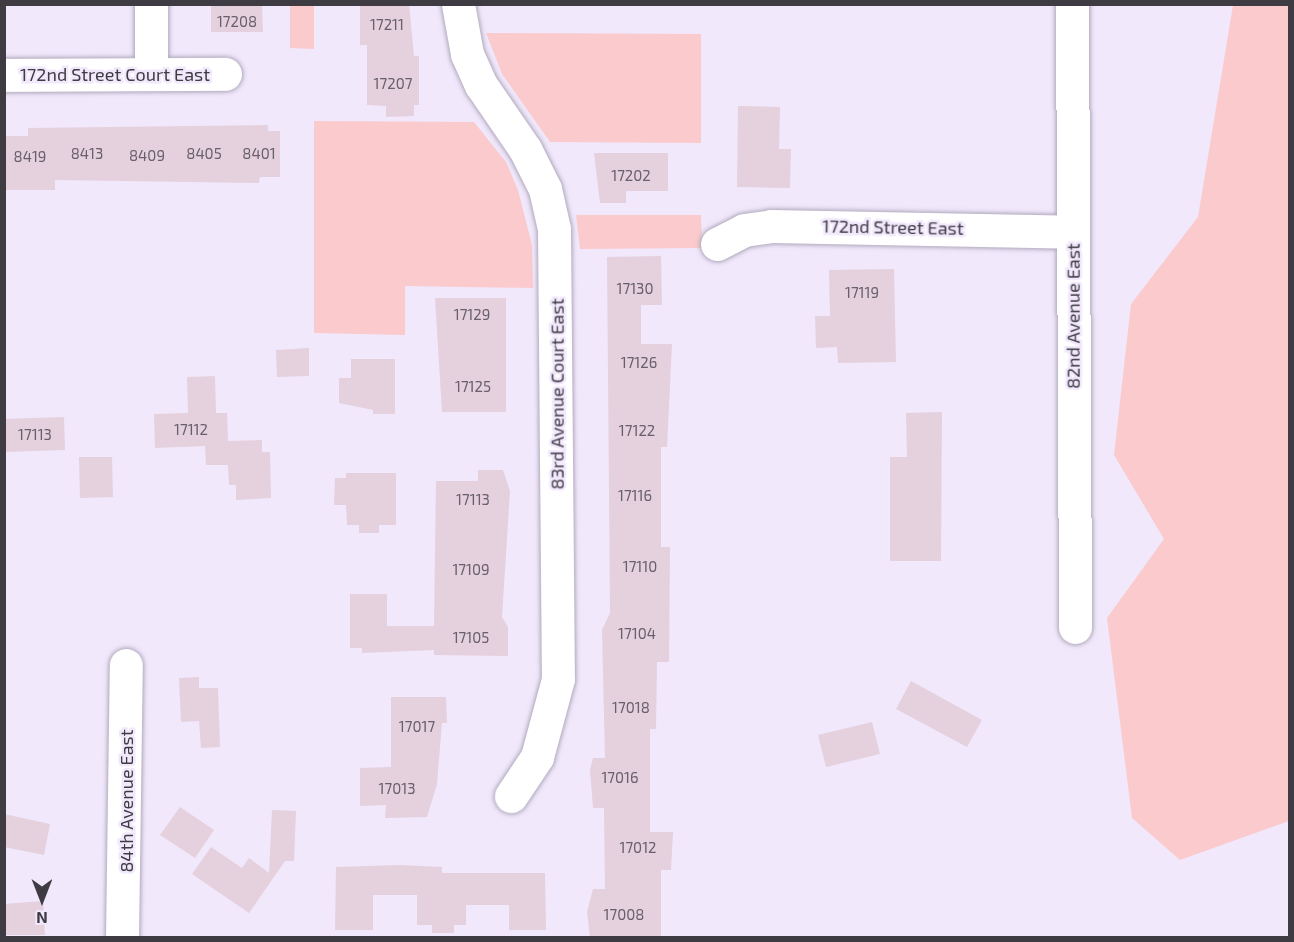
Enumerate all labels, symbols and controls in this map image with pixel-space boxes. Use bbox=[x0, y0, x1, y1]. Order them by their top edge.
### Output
house number: 17208 bbox=[217, 13, 257, 31]
house number: 17211 bbox=[370, 16, 404, 34]
street label: 172nd Street Court East bbox=[20, 63, 210, 85]
house number: 17207 bbox=[374, 75, 412, 93]
house number: 8413 bbox=[71, 145, 103, 163]
house number: 8405 bbox=[186, 145, 222, 163]
house number: 8401 bbox=[242, 145, 276, 163]
house number: 8409 bbox=[129, 147, 165, 165]
house number: 8419 bbox=[14, 148, 46, 166]
house number: 17202 bbox=[611, 167, 651, 185]
street label: 172nd Street East bbox=[822, 215, 964, 239]
street label: 82nd Avenue East bbox=[1062, 243, 1084, 389]
house number: 17130 bbox=[616, 280, 654, 298]
house number: 17119 bbox=[845, 284, 879, 302]
street label: 83rd Avenue Court East bbox=[546, 298, 568, 490]
house number: 17129 bbox=[454, 306, 490, 324]
house number: 17126 bbox=[621, 354, 657, 372]
house number: 17125 bbox=[455, 378, 491, 396]
house number: 17112 bbox=[174, 421, 208, 439]
house number: 17122 bbox=[619, 422, 655, 440]
house number: 17113 bbox=[18, 426, 52, 444]
house number: 17116 bbox=[618, 487, 652, 505]
house number: 17113 bbox=[456, 491, 490, 509]
house number: 17110 bbox=[623, 558, 657, 576]
house number: 17109 bbox=[452, 561, 490, 579]
house number: 17104 bbox=[618, 625, 656, 643]
house number: 17105 bbox=[453, 629, 489, 647]
house number: 17018 bbox=[612, 699, 650, 717]
house number: 17017 bbox=[399, 718, 435, 736]
street label: 84th Avenue East bbox=[115, 729, 137, 873]
house number: 17016 bbox=[601, 769, 639, 787]
house number: 17013 bbox=[378, 780, 416, 798]
house number: 17012 bbox=[619, 839, 657, 857]
north arrow bbox=[12, 870, 72, 930]
house number: 17008 bbox=[604, 906, 644, 924]
text: N bbox=[36, 909, 48, 928]

